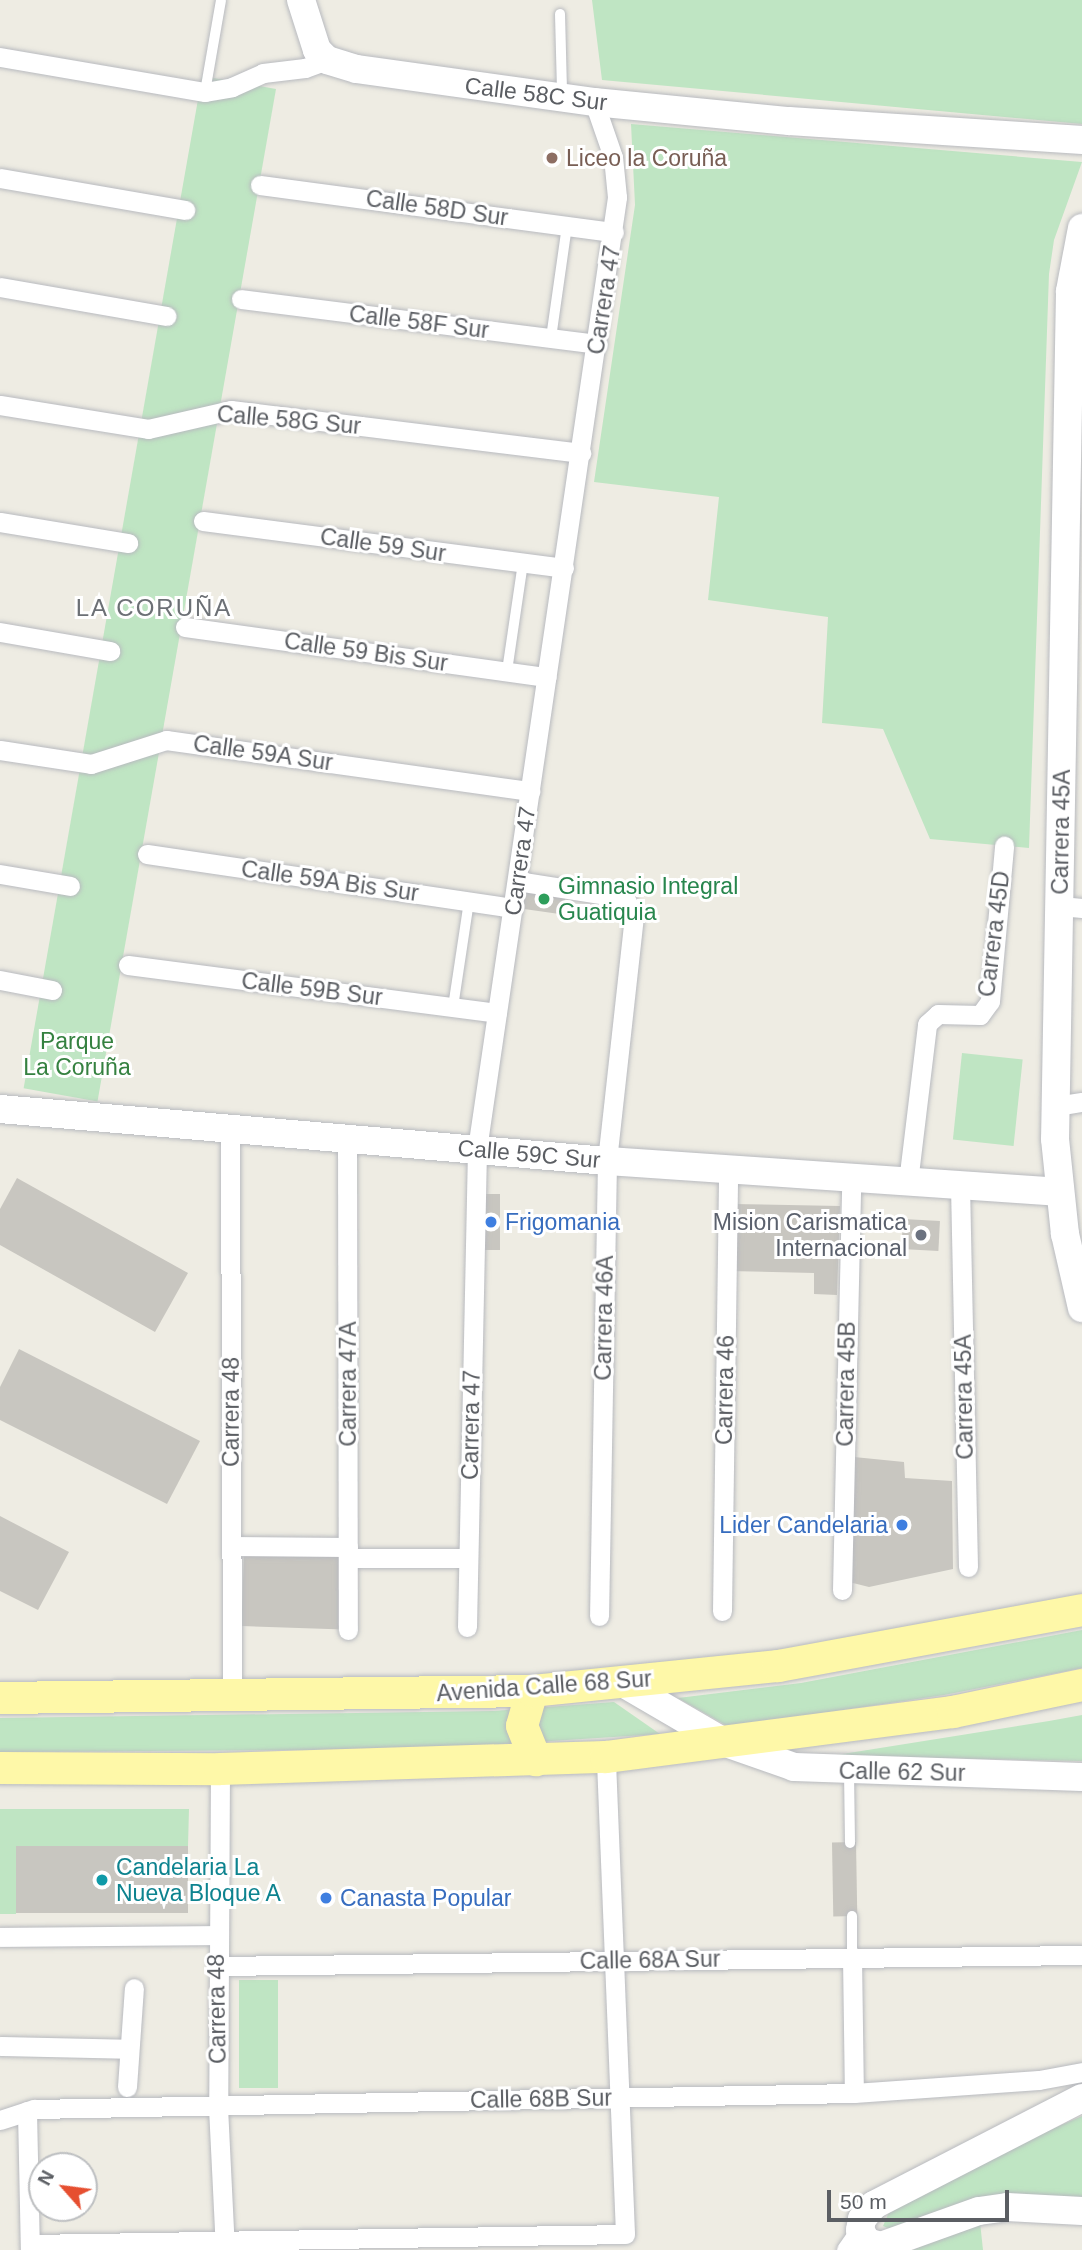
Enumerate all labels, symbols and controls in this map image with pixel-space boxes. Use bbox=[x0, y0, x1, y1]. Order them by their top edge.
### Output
street label: Calle 58C Sur bbox=[463, 72, 609, 116]
place label: Liceo la Coruña bbox=[566, 144, 727, 172]
marker: Liceo la Coruña bbox=[544, 150, 560, 166]
street label: Calle 58D Sur bbox=[364, 184, 510, 232]
street label: Carrera 47 bbox=[582, 244, 626, 356]
street label: Calle 58F Sur bbox=[348, 300, 490, 344]
street label: Calle 58G Sur bbox=[216, 400, 362, 440]
street label: Calle 59 Sur bbox=[318, 523, 448, 567]
district label: LA CORUÑA bbox=[76, 594, 232, 622]
street label: Calle 59 Bis Sur bbox=[282, 627, 450, 677]
street label: Calle 59A Sur bbox=[191, 729, 335, 777]
street label: Carrera 45A bbox=[1046, 769, 1076, 895]
street label: Carrera 47 bbox=[499, 805, 541, 917]
street label: Calle 59A Bis Sur bbox=[239, 855, 421, 907]
street label: Carrera 45D bbox=[973, 870, 1015, 998]
place label: Gimnasio Integral Guatiquia bbox=[558, 872, 738, 926]
marker: Gimnasio Integral Guatiquia bbox=[536, 891, 552, 907]
street label: Calle 59B Sur bbox=[240, 967, 384, 1011]
park label: Parque La Coruña bbox=[23, 1027, 131, 1081]
street label: Calle 59C Sur bbox=[456, 1134, 602, 1174]
place label: Frigomania bbox=[505, 1208, 620, 1236]
place label: Mision Carismatica Internacional bbox=[713, 1208, 907, 1262]
marker: Frigomania bbox=[483, 1214, 499, 1230]
marker: Mision Carismatica Internacional bbox=[913, 1227, 929, 1243]
street label: Carrera 46A bbox=[589, 1255, 619, 1381]
street label: Carrera 47A bbox=[334, 1321, 362, 1447]
street label: Carrera 45B bbox=[831, 1321, 861, 1447]
street label: Carrera 45A bbox=[949, 1334, 979, 1460]
street label: Carrera 46 bbox=[710, 1335, 740, 1445]
street label: Carrera 48 bbox=[217, 1357, 245, 1467]
street label: Carrera 47 bbox=[456, 1370, 486, 1480]
place label: Lider Candelaria bbox=[719, 1511, 888, 1539]
marker: Lider Candelaria bbox=[894, 1517, 910, 1533]
street label: Avenida Calle 68 Sur bbox=[435, 1665, 653, 1707]
street label: Calle 62 Sur bbox=[838, 1757, 966, 1787]
place label: Candelaria La Nueva Bloque A bbox=[116, 1853, 282, 1907]
marker: Candelaria La Nueva Bloque A bbox=[94, 1872, 110, 1888]
place label: Canasta Popular bbox=[340, 1884, 511, 1912]
marker: Canasta Popular bbox=[318, 1890, 334, 1906]
street label: Calle 68A Sur bbox=[579, 1945, 721, 1975]
street label: Carrera 48 bbox=[202, 1954, 232, 2064]
street label: Calle 68B Sur bbox=[470, 2084, 612, 2114]
north arrow bbox=[28, 2152, 98, 2222]
text: N bbox=[33, 2167, 58, 2189]
scale bar bbox=[830, 2176, 1012, 2220]
text: 50 m bbox=[840, 2190, 887, 2213]

